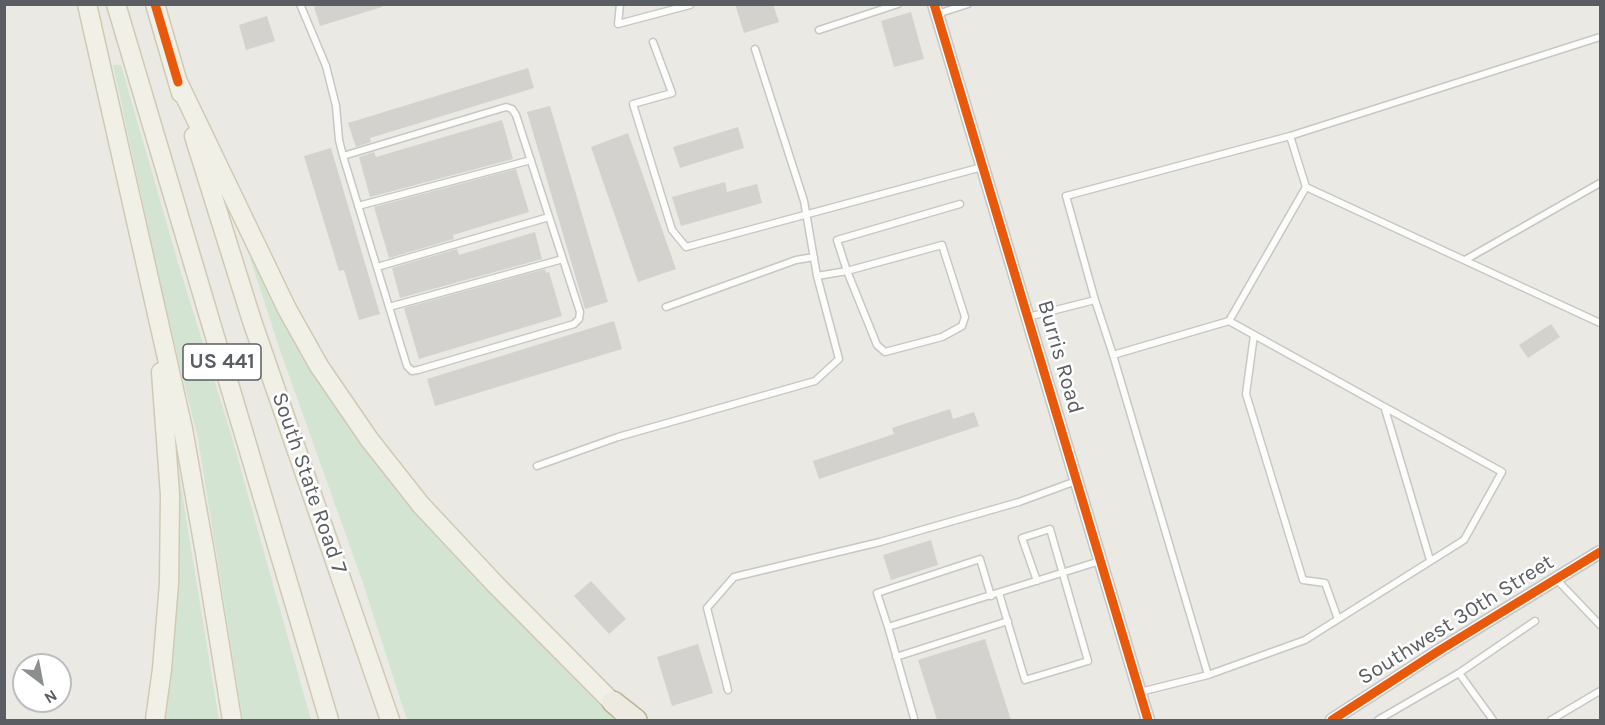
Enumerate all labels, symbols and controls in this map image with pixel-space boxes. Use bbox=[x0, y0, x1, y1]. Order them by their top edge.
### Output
street label: Burris Road bbox=[1031, 297, 1089, 417]
road number: US 441 bbox=[183, 344, 261, 380]
street label: South State Road 7 bbox=[266, 389, 352, 577]
street label: Southwest 30th Street bbox=[1353, 549, 1559, 691]
north arrow bbox=[12, 653, 72, 713]
text: N bbox=[41, 686, 61, 708]

